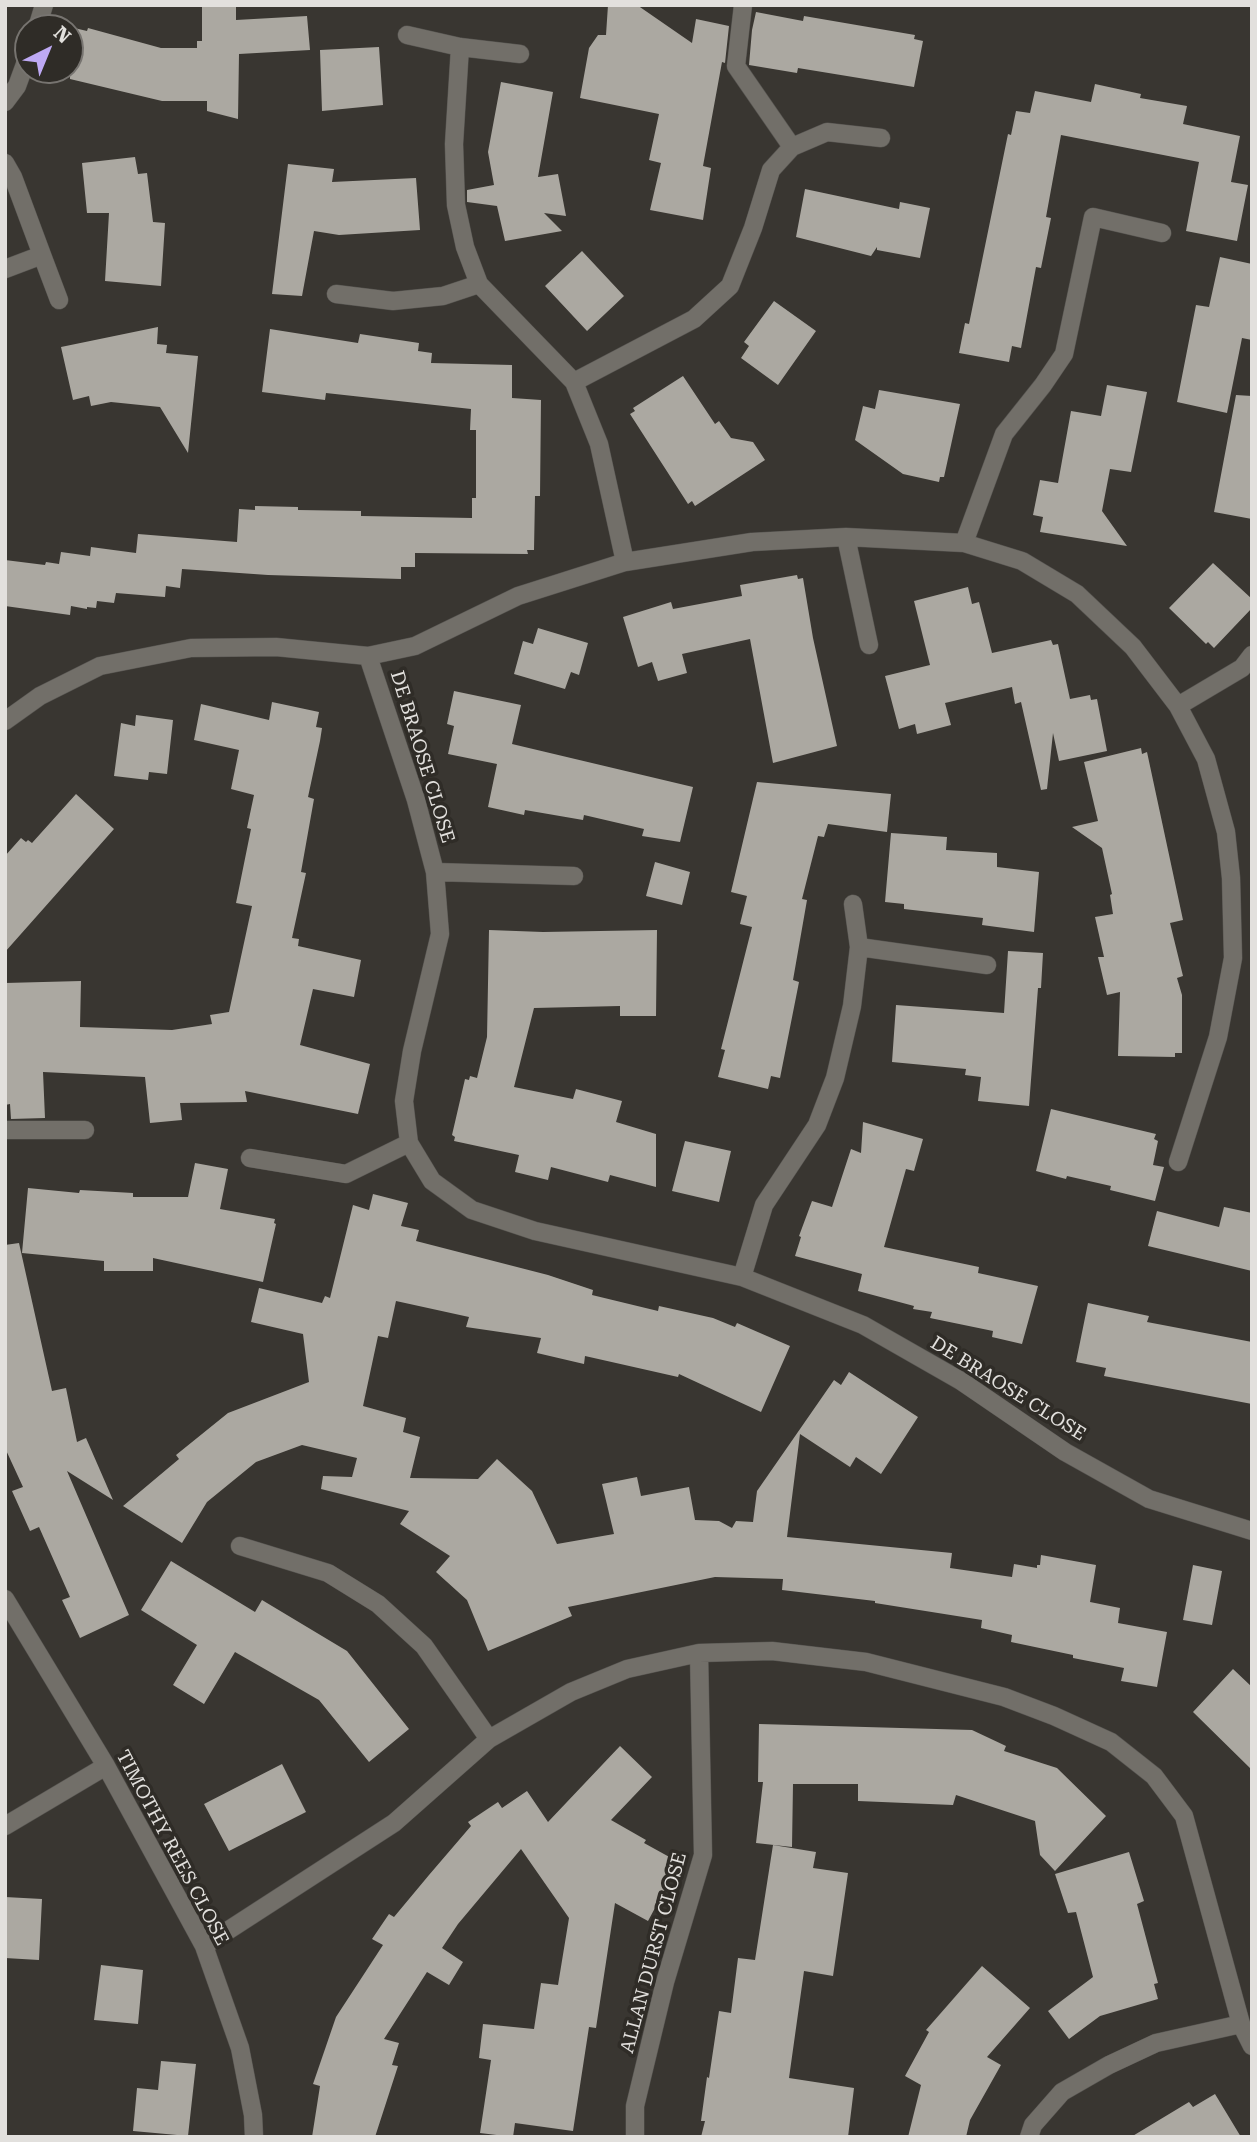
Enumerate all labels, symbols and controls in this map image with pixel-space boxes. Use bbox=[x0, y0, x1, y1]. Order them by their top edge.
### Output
north arrow bbox=[14, 14, 84, 84]
text: N bbox=[49, 21, 75, 48]
street label: DE BRAOSE CLOSE bbox=[385, 668, 459, 846]
street label: DE BRAOSE CLOSE bbox=[926, 1332, 1090, 1446]
street label: TIMOTHY REES CLOSE bbox=[111, 1747, 233, 1949]
street label: ALLAN DURST CLOSE bbox=[616, 1850, 692, 2056]

